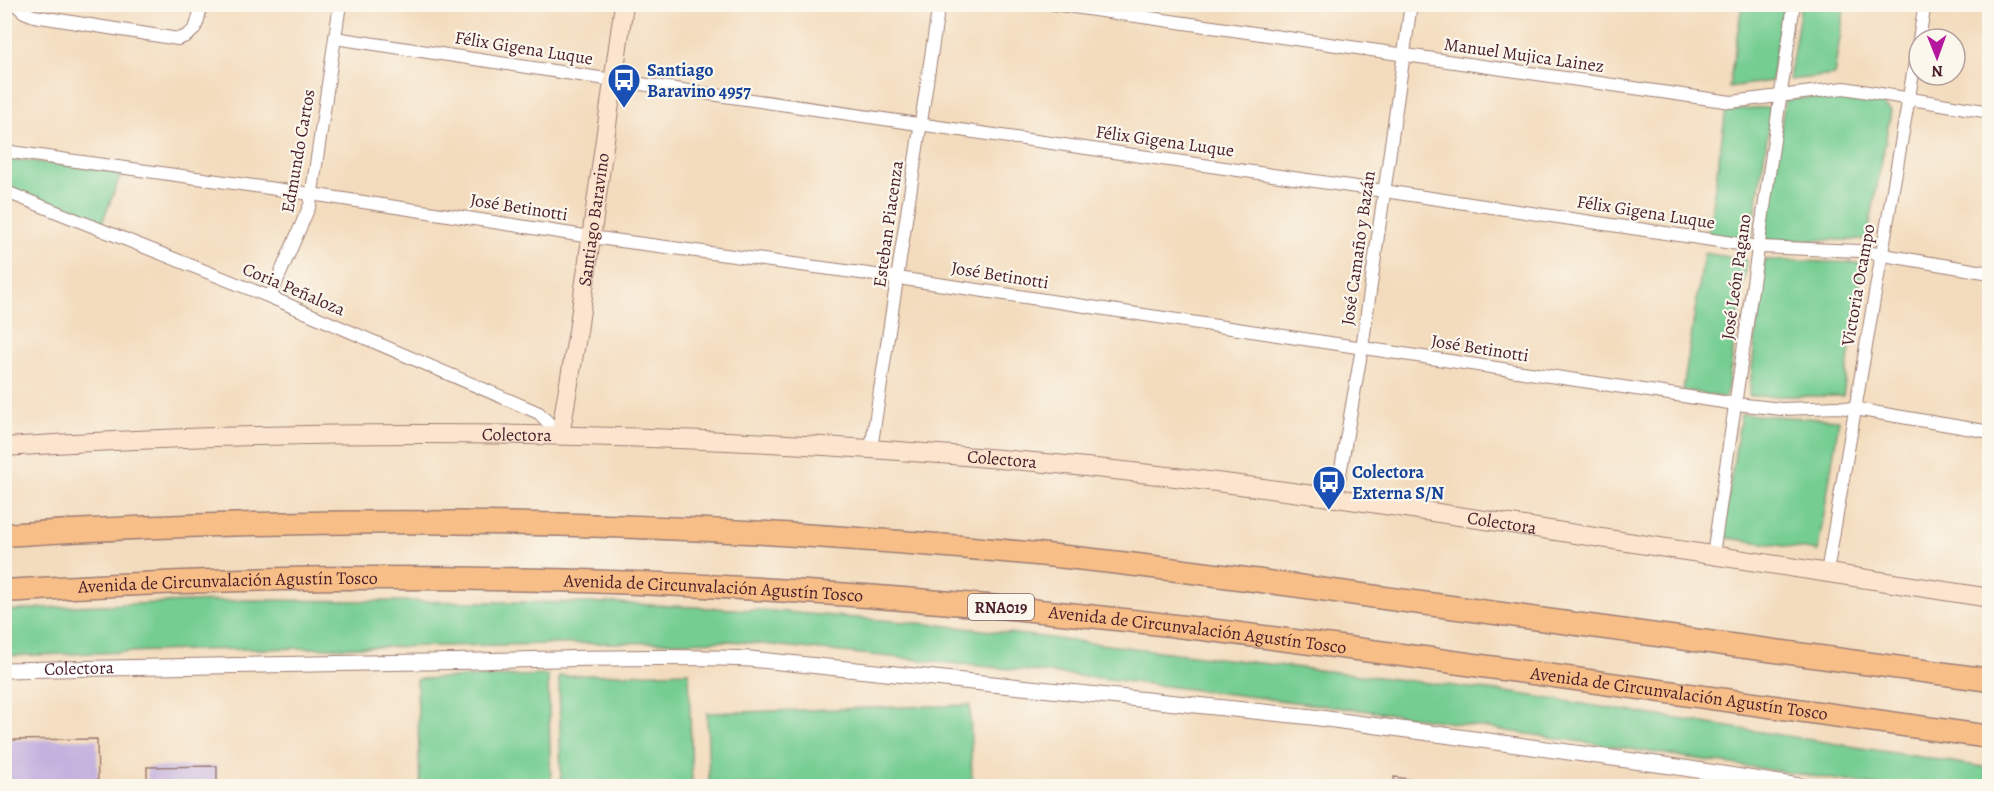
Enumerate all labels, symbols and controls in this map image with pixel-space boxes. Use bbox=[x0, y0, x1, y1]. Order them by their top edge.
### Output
street label: Félix Gigena Luque bbox=[453, 25, 595, 71]
north arrow bbox=[1907, 27, 1967, 87]
street label: Manuel Mujica Lainez bbox=[1442, 32, 1606, 78]
place label: Santiago Baravino 4957 bbox=[647, 58, 751, 103]
text: N bbox=[1931, 60, 1943, 82]
bus stop icon: Santiago Baravino 4957 bbox=[606, 62, 642, 109]
street label: Edmundo Cartos bbox=[275, 87, 321, 215]
street label: Félix Gigena Luque bbox=[1094, 119, 1236, 163]
street label: Santiago Baravino bbox=[572, 151, 615, 288]
street label: Esteban Piacenza bbox=[867, 158, 909, 289]
street label: José Camaño y Bazán bbox=[1335, 169, 1381, 327]
street label: José Betinotti bbox=[469, 187, 569, 227]
street label: Félix Gigena Luque bbox=[1575, 189, 1717, 235]
street label: José León Pagano bbox=[1715, 213, 1757, 341]
street label: Victoria Ocampo bbox=[1835, 222, 1881, 349]
street label: José Betinotti bbox=[950, 255, 1050, 295]
street label: Coria Peñaloza bbox=[239, 257, 350, 322]
street label: José Betinotti bbox=[1430, 328, 1530, 368]
street label: Colectora bbox=[482, 422, 553, 447]
street label: Colectora bbox=[966, 444, 1039, 474]
place label: Colectora Externa S/N bbox=[1352, 460, 1444, 505]
bus stop icon: Colectora Externa S/N bbox=[1311, 464, 1347, 511]
street label: Colectora bbox=[1466, 505, 1539, 540]
street label: Avenida de Circunvalación Agustín Tosco bbox=[76, 566, 378, 599]
street label: Avenida de Circunvalación Agustín Tosco bbox=[562, 569, 864, 608]
road number: RNA019 bbox=[968, 594, 1034, 620]
street label: Avenida de Circunvalación Agustín Tosco bbox=[1046, 600, 1348, 660]
street label: Colectora bbox=[44, 655, 115, 681]
street label: Avenida de Circunvalación Agustín Tosco bbox=[1528, 661, 1829, 726]

